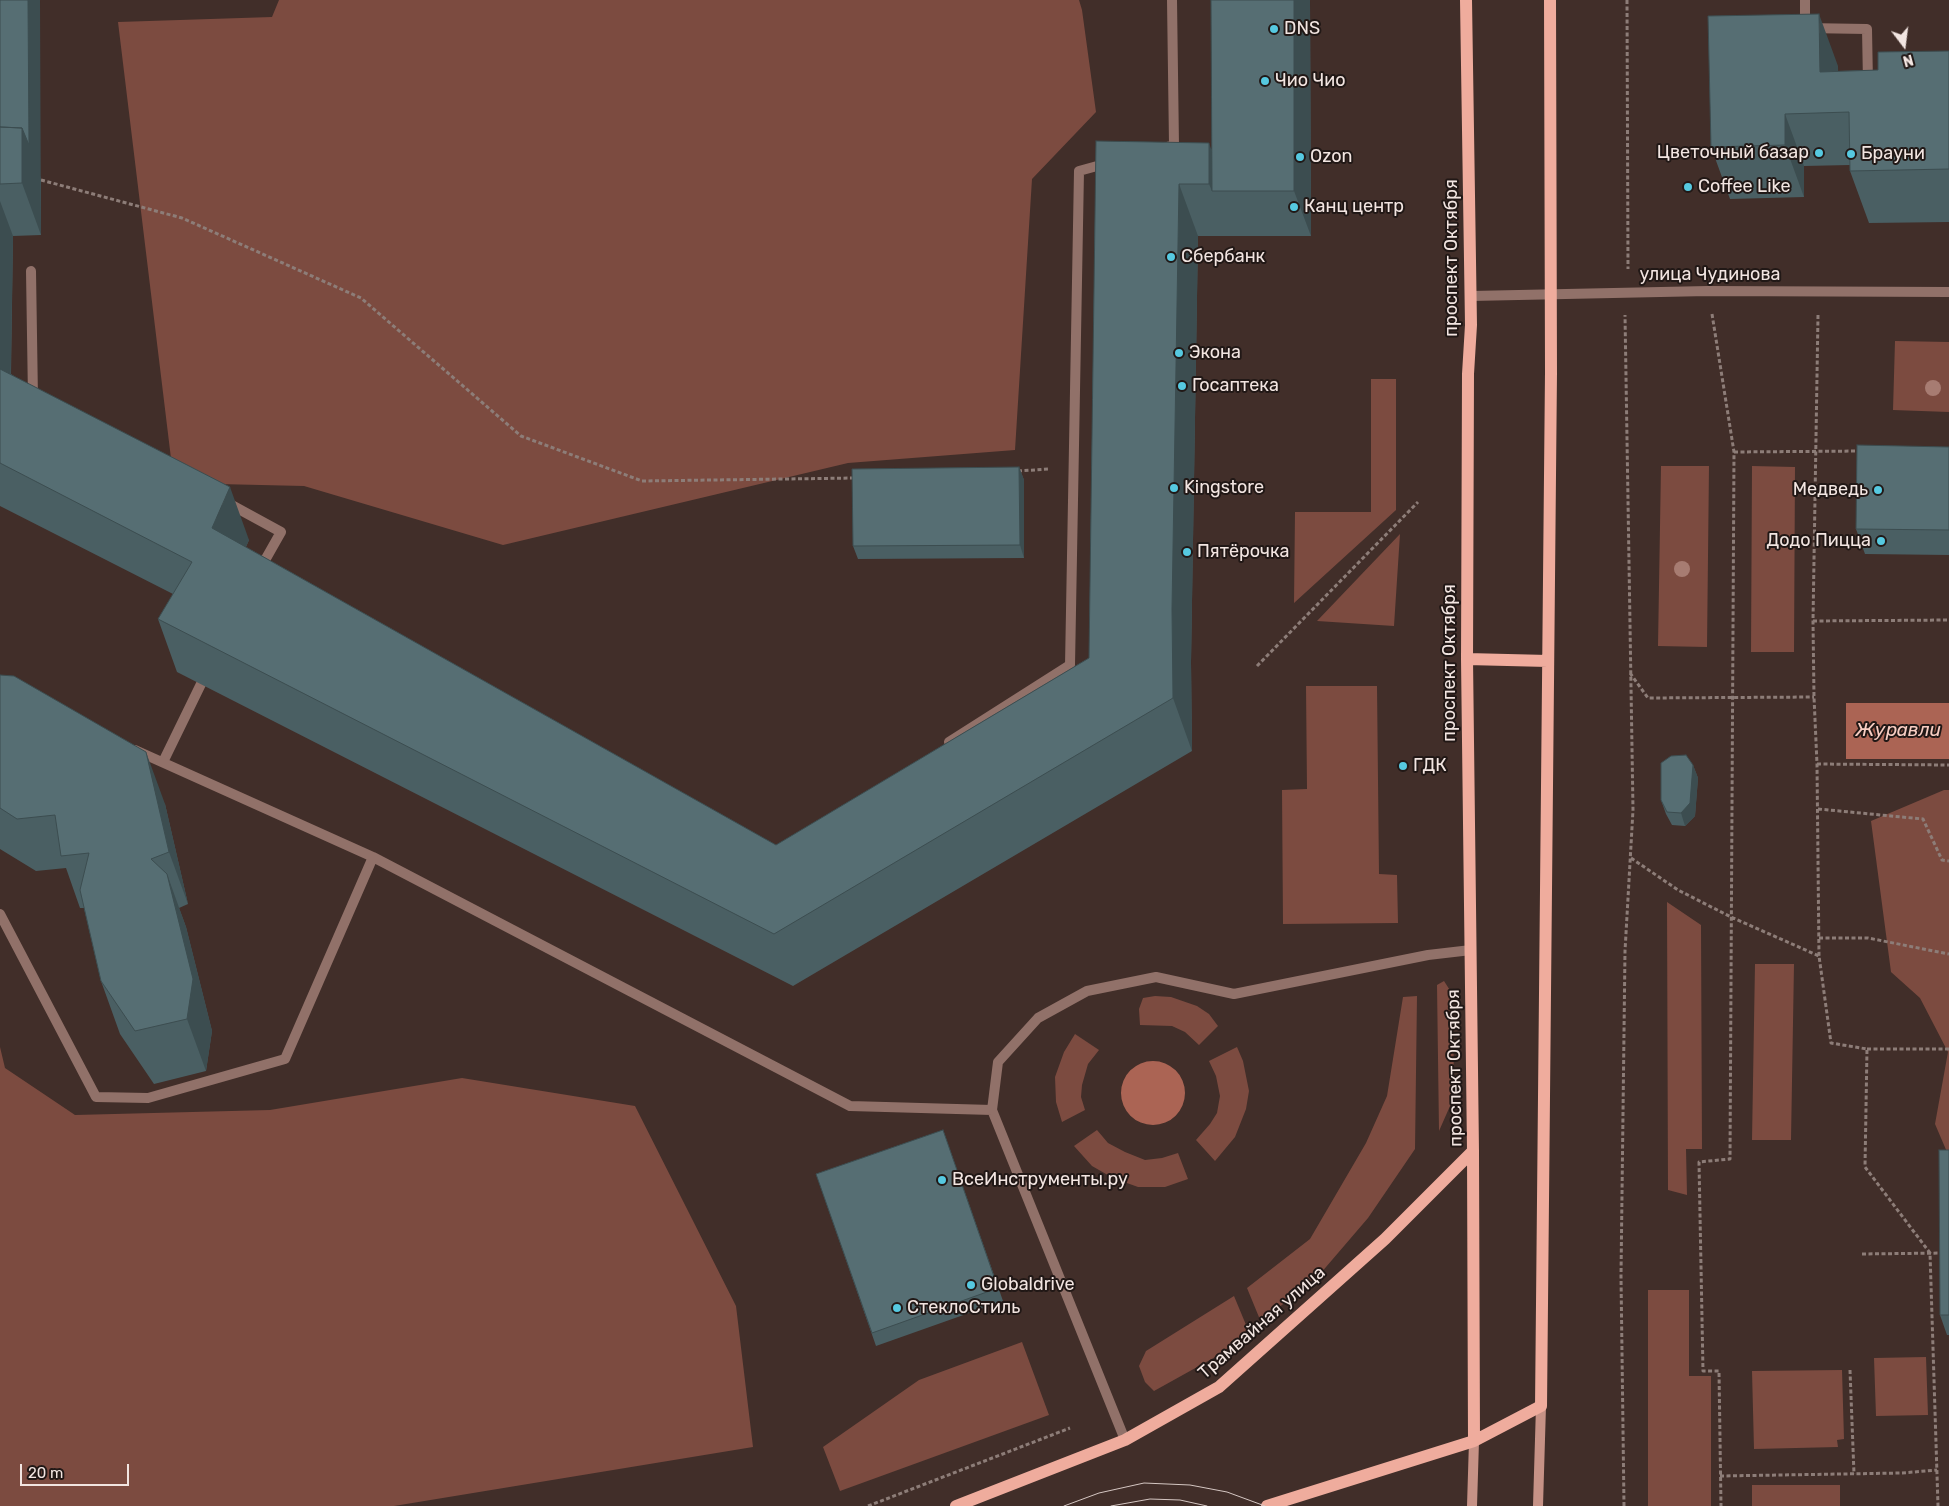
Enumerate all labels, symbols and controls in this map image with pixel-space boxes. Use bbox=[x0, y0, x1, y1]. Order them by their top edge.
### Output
place label: DNS bbox=[1284, 18, 1320, 40]
north arrow bbox=[1879, 20, 1929, 70]
marker: DNS bbox=[1268, 23, 1280, 35]
text: N bbox=[1901, 50, 1915, 69]
place label: Чио Чио bbox=[1275, 70, 1346, 92]
marker: Чио Чио bbox=[1259, 75, 1271, 87]
place label: Цветочный базар bbox=[1657, 142, 1809, 164]
place label: Брауни bbox=[1861, 143, 1925, 165]
place label: Ozon bbox=[1310, 146, 1352, 168]
marker: Цветочный базар bbox=[1813, 147, 1825, 159]
marker: Брауни bbox=[1845, 148, 1857, 160]
marker: Ozon bbox=[1294, 151, 1306, 163]
place label: Coffee Like bbox=[1698, 176, 1790, 198]
street label: проспект Октября bbox=[1441, 179, 1463, 337]
marker: Coffee Like bbox=[1682, 181, 1694, 193]
place label: Канц центр bbox=[1304, 196, 1404, 218]
marker: Канц центр bbox=[1288, 201, 1300, 213]
place label: Сбербанк bbox=[1181, 246, 1265, 268]
marker: Сбербанк bbox=[1165, 251, 1177, 263]
street label: улица Чудинова bbox=[1640, 264, 1780, 286]
place label: Экона bbox=[1189, 342, 1241, 364]
marker: Экона bbox=[1173, 347, 1185, 359]
place label: Госаптека bbox=[1192, 375, 1279, 397]
marker: Госаптека bbox=[1176, 380, 1188, 392]
place label: Kingstore bbox=[1184, 477, 1264, 499]
place label: Медведь bbox=[1793, 479, 1868, 501]
marker: Kingstore bbox=[1168, 482, 1180, 494]
marker: Медведь bbox=[1872, 484, 1884, 496]
place label: Додо Пицца bbox=[1766, 530, 1871, 552]
marker: Додо Пицца bbox=[1875, 535, 1887, 547]
place label: Пятёрочка bbox=[1197, 541, 1290, 563]
marker: Пятёрочка bbox=[1181, 546, 1193, 558]
street label: проспект Октября bbox=[1439, 584, 1461, 742]
water label: Журавли bbox=[1855, 720, 1941, 742]
place label: ГДК bbox=[1413, 755, 1447, 777]
marker: ГДК bbox=[1397, 760, 1409, 772]
street label: проспект Октября bbox=[1443, 989, 1467, 1147]
place label: ВсеИнструменты.ру bbox=[952, 1169, 1128, 1191]
marker: ВсеИнструменты.ру bbox=[936, 1174, 948, 1186]
street label: Трамвайная улица bbox=[1194, 1262, 1330, 1384]
place label: Globaldrive bbox=[981, 1274, 1075, 1296]
marker: Globaldrive bbox=[965, 1279, 977, 1291]
place label: СтеклоСтиль bbox=[907, 1297, 1020, 1319]
marker: СтеклоСтиль bbox=[891, 1302, 903, 1314]
scale bar bbox=[22, 1454, 131, 1486]
text: 20 m bbox=[28, 1464, 63, 1482]

